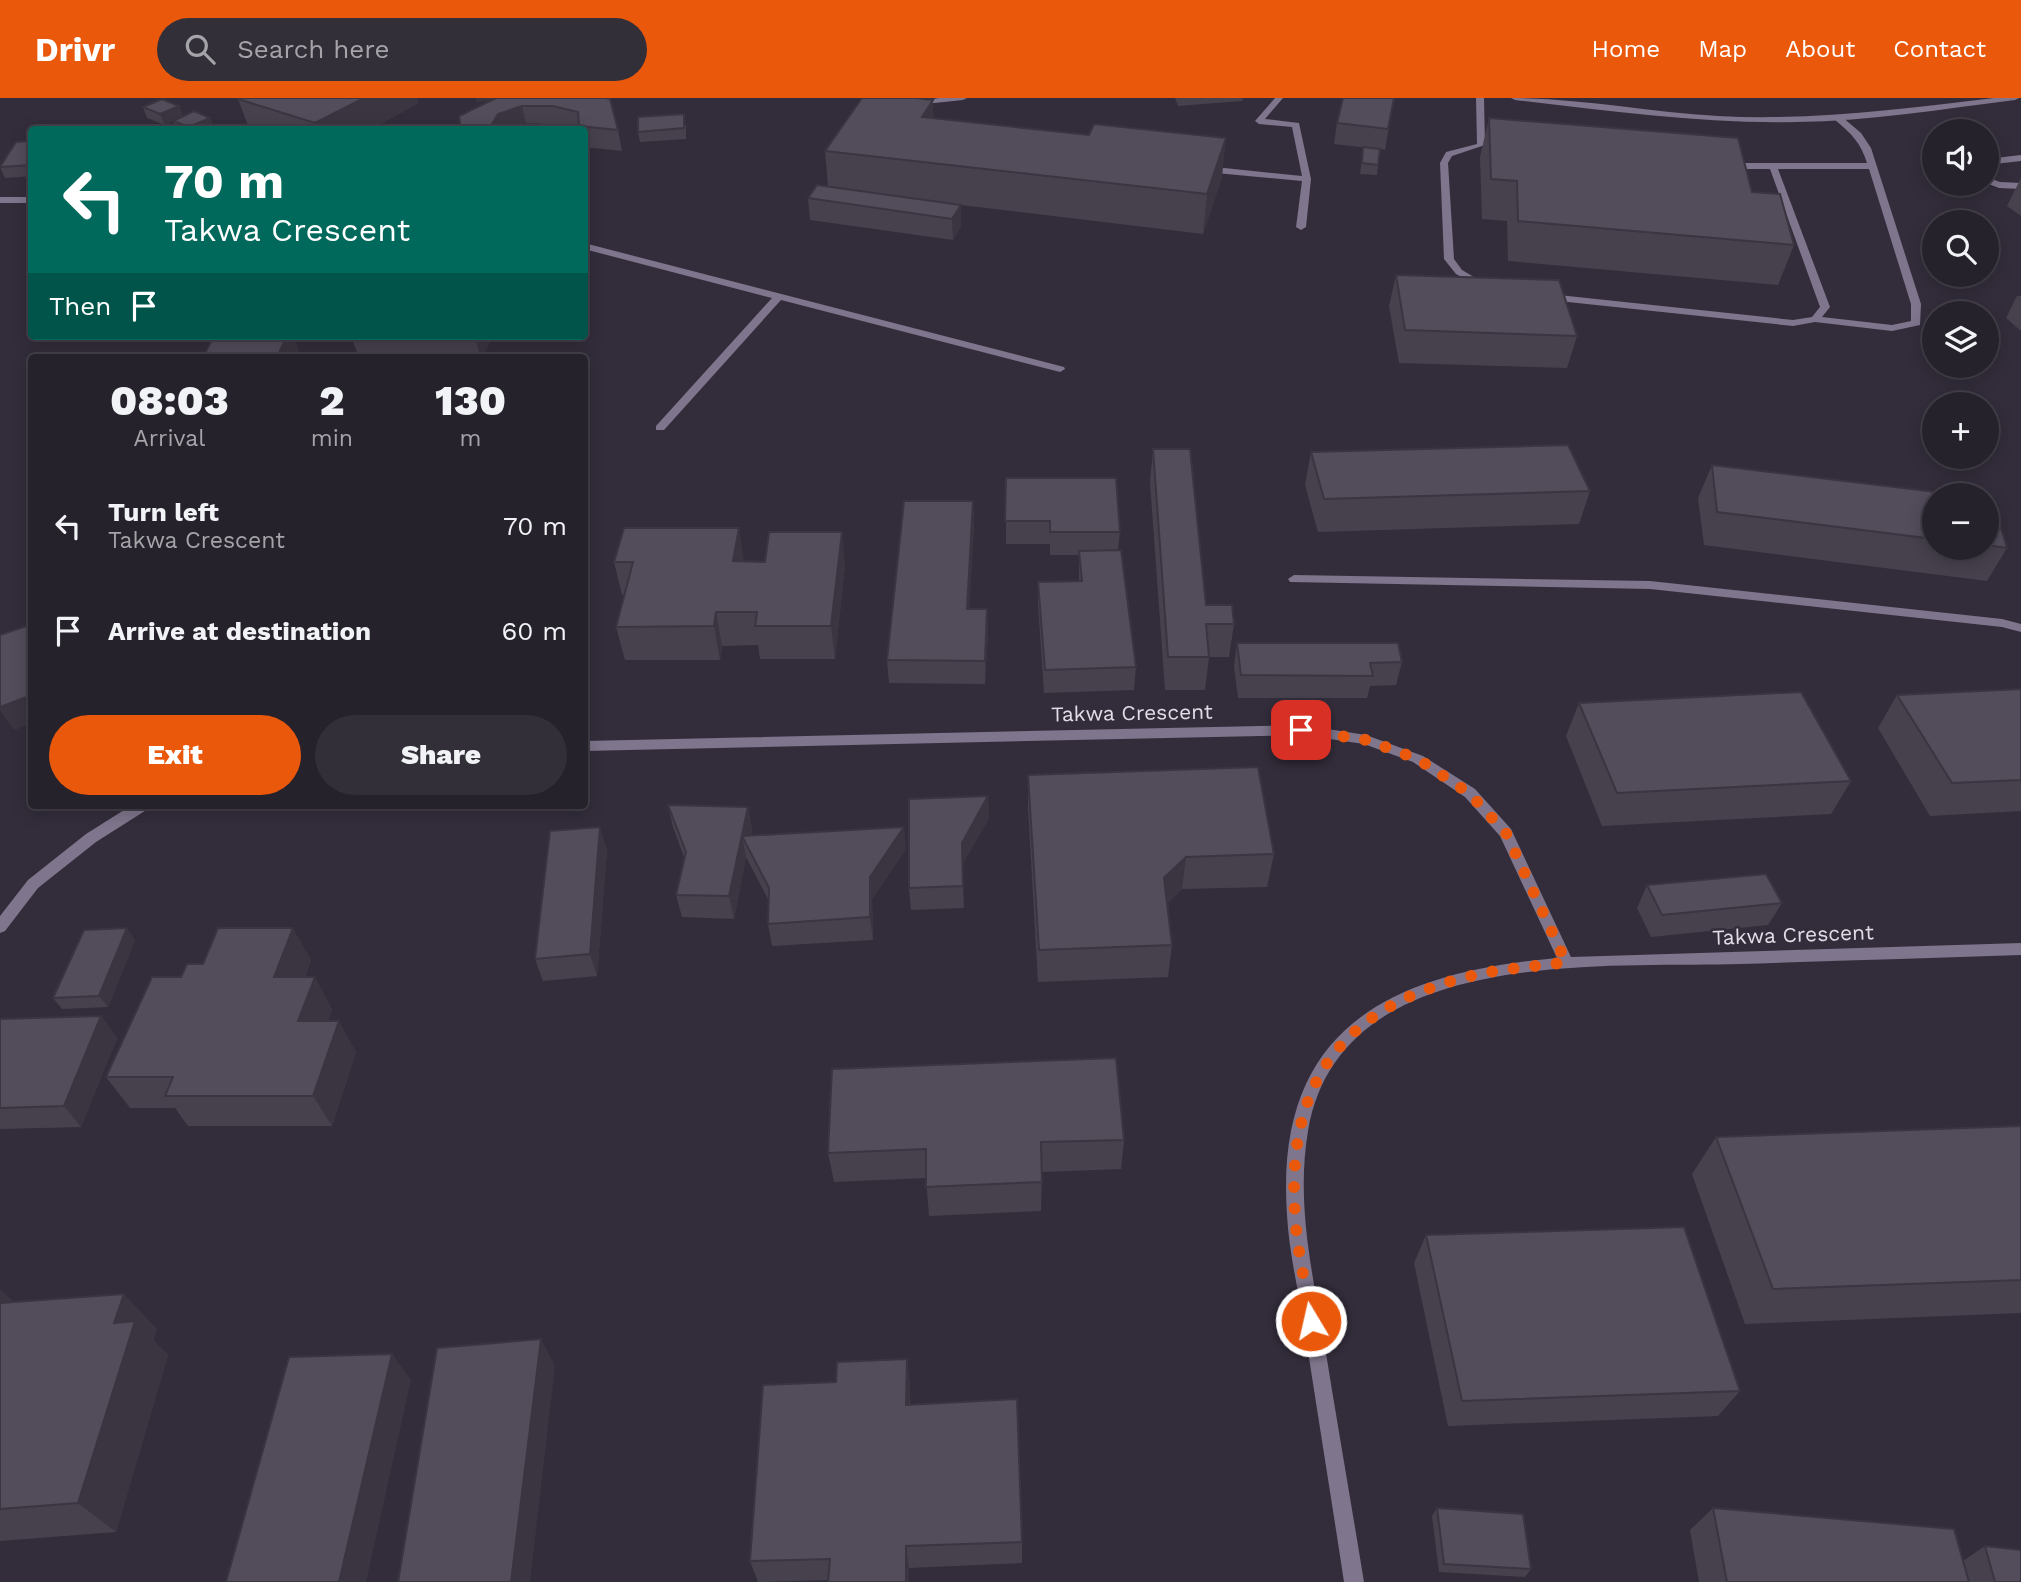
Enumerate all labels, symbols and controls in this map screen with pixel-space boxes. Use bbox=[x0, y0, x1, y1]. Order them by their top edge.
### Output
search box bbox=[157, 18, 647, 81]
text: Drivr bbox=[35, 30, 115, 69]
icon: search bbox=[181, 30, 219, 68]
text: Search here bbox=[237, 34, 390, 64]
text: Home bbox=[1592, 35, 1660, 63]
text: Map bbox=[1698, 35, 1747, 63]
text: About bbox=[1785, 35, 1855, 63]
text: Contact bbox=[1893, 35, 1986, 63]
map controls bbox=[1922, 119, 1999, 560]
button: sound bbox=[1922, 119, 1999, 196]
text: 70 m bbox=[164, 152, 284, 210]
icon: left bbox=[49, 154, 140, 245]
button: search bbox=[1922, 210, 1999, 287]
text: Takwa Crescent bbox=[164, 211, 410, 249]
icon: arrive bbox=[125, 287, 163, 325]
text: Then bbox=[49, 291, 111, 321]
button: layers bbox=[1922, 301, 1999, 378]
text: 08:03 bbox=[110, 376, 229, 425]
text: 2 bbox=[319, 376, 344, 425]
text: 130 bbox=[435, 376, 506, 425]
button: + bbox=[1922, 392, 1999, 469]
text: Arrival bbox=[133, 425, 205, 452]
text: min bbox=[311, 425, 353, 452]
text: m bbox=[460, 425, 481, 452]
button: − bbox=[1922, 483, 1999, 560]
text: Turn left bbox=[108, 497, 219, 527]
icon: left bbox=[49, 507, 87, 545]
text: 70 m bbox=[503, 511, 567, 541]
text: Takwa Crescent bbox=[108, 527, 285, 554]
icon: arrive bbox=[49, 612, 87, 650]
text: Arrive at destination bbox=[108, 616, 371, 646]
text: 60 m bbox=[501, 616, 567, 646]
street label: Takwa Crescent bbox=[1051, 699, 1213, 726]
pin bbox=[1271, 700, 1331, 760]
icon: arrive bbox=[1282, 711, 1320, 749]
button: Exit bbox=[49, 715, 301, 795]
button: Share bbox=[315, 715, 567, 795]
street label: Takwa Crescent bbox=[1712, 919, 1874, 950]
position arrow bbox=[1274, 1284, 1348, 1358]

